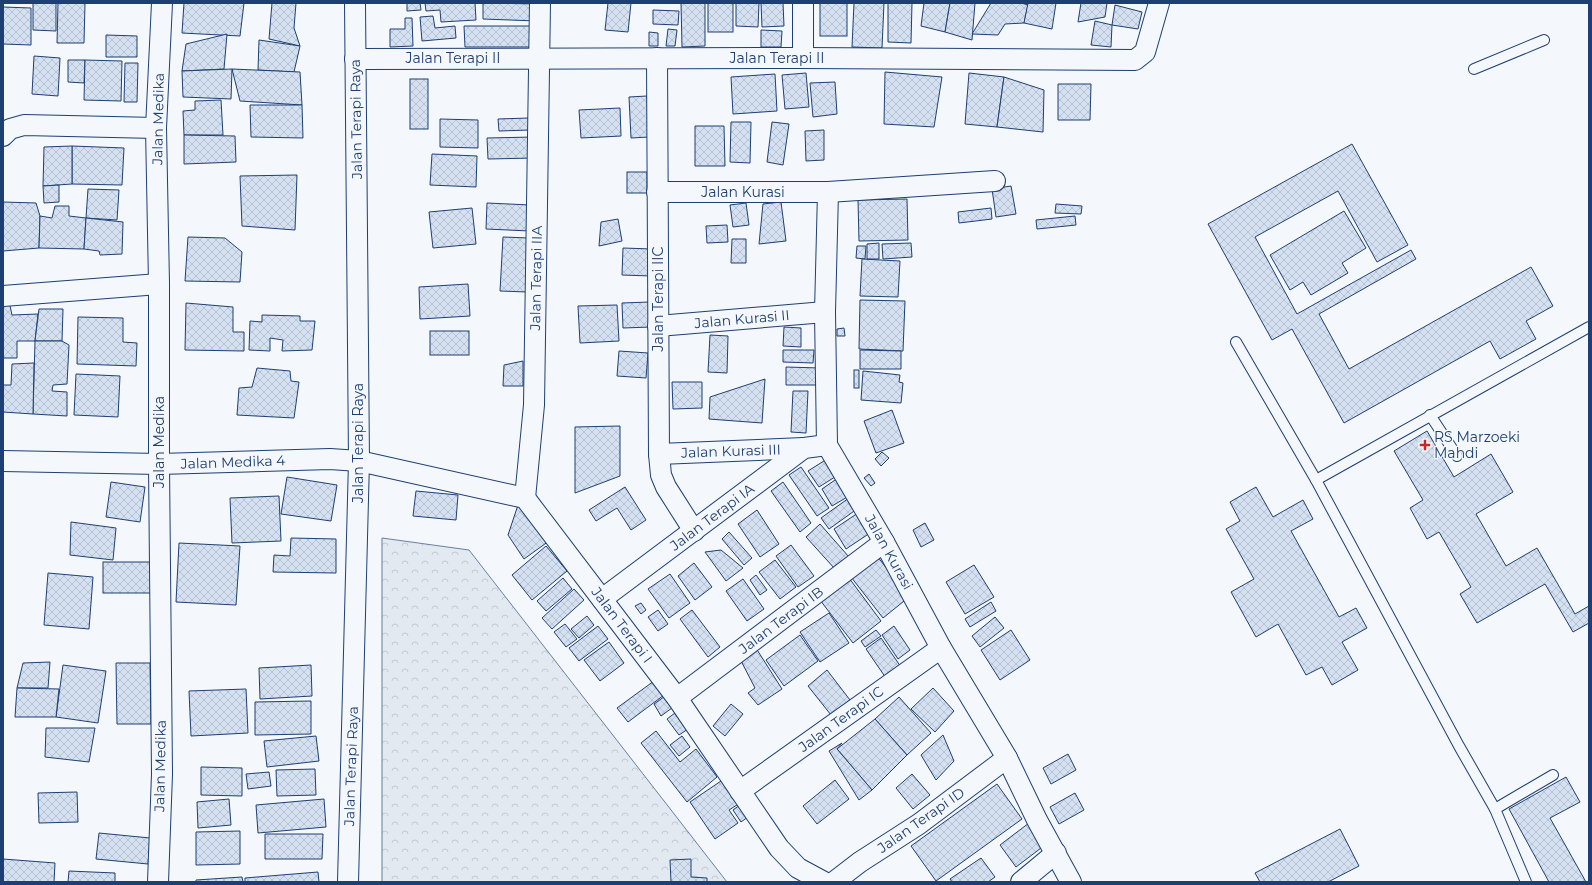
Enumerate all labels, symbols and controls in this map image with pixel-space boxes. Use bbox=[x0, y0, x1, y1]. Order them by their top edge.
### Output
street label: Jalan Terapi II bbox=[405, 49, 500, 67]
street label: Jalan Terapi II bbox=[729, 49, 824, 67]
street label: Jalan Terapi Raya bbox=[346, 59, 366, 180]
street label: Jalan Medika bbox=[148, 73, 168, 166]
street label: Jalan Kurasi bbox=[700, 183, 785, 201]
street label: Jalan Terapi IIA bbox=[526, 224, 546, 332]
street label: Jalan Terapi IIC bbox=[649, 247, 667, 352]
street label: Jalan Kurasi II bbox=[693, 306, 790, 332]
street label: Jalan Terapi Raya bbox=[349, 383, 367, 504]
street label: Jalan Medika bbox=[150, 396, 168, 489]
place label: RS Marzoeki Mahdi bbox=[1434, 428, 1520, 462]
marker: RS Marzoeki Mahdi bbox=[1419, 439, 1431, 451]
street label: Jalan Kurasi III bbox=[680, 440, 781, 462]
street label: Jalan Medika 4 bbox=[179, 451, 286, 473]
street label: Jalan Terapi IA bbox=[666, 479, 758, 555]
street label: Jalan Kurasi bbox=[860, 510, 917, 593]
street label: Jalan Terapi IB bbox=[734, 582, 827, 658]
street label: Jalan Terapi I bbox=[587, 583, 656, 667]
street label: Jalan Terapi IC bbox=[794, 682, 887, 756]
street label: Jalan Terapi Raya bbox=[340, 706, 362, 827]
street label: Jalan Medika bbox=[150, 720, 170, 813]
street label: Jalan Terapi ID bbox=[873, 783, 968, 857]

